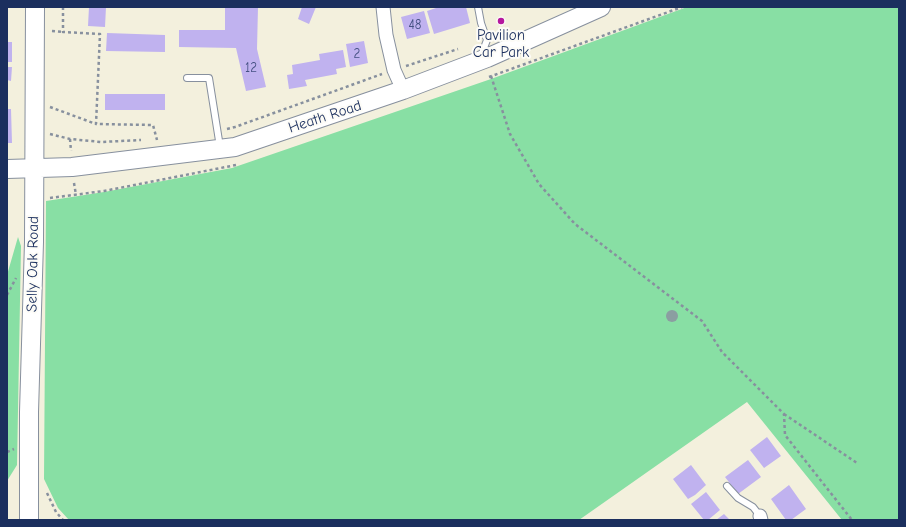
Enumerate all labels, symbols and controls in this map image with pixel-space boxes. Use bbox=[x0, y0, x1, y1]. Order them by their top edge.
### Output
marker: Pavilion Car Park bbox=[496, 16, 506, 26]
house number: 48 bbox=[409, 17, 421, 33]
place label: Pavilion Car Park bbox=[473, 27, 529, 62]
house number: 2 bbox=[354, 46, 360, 62]
house number: 12 bbox=[245, 60, 257, 76]
street label: Heath Road bbox=[286, 97, 364, 137]
street label: Selly Oak Road bbox=[23, 216, 43, 312]

